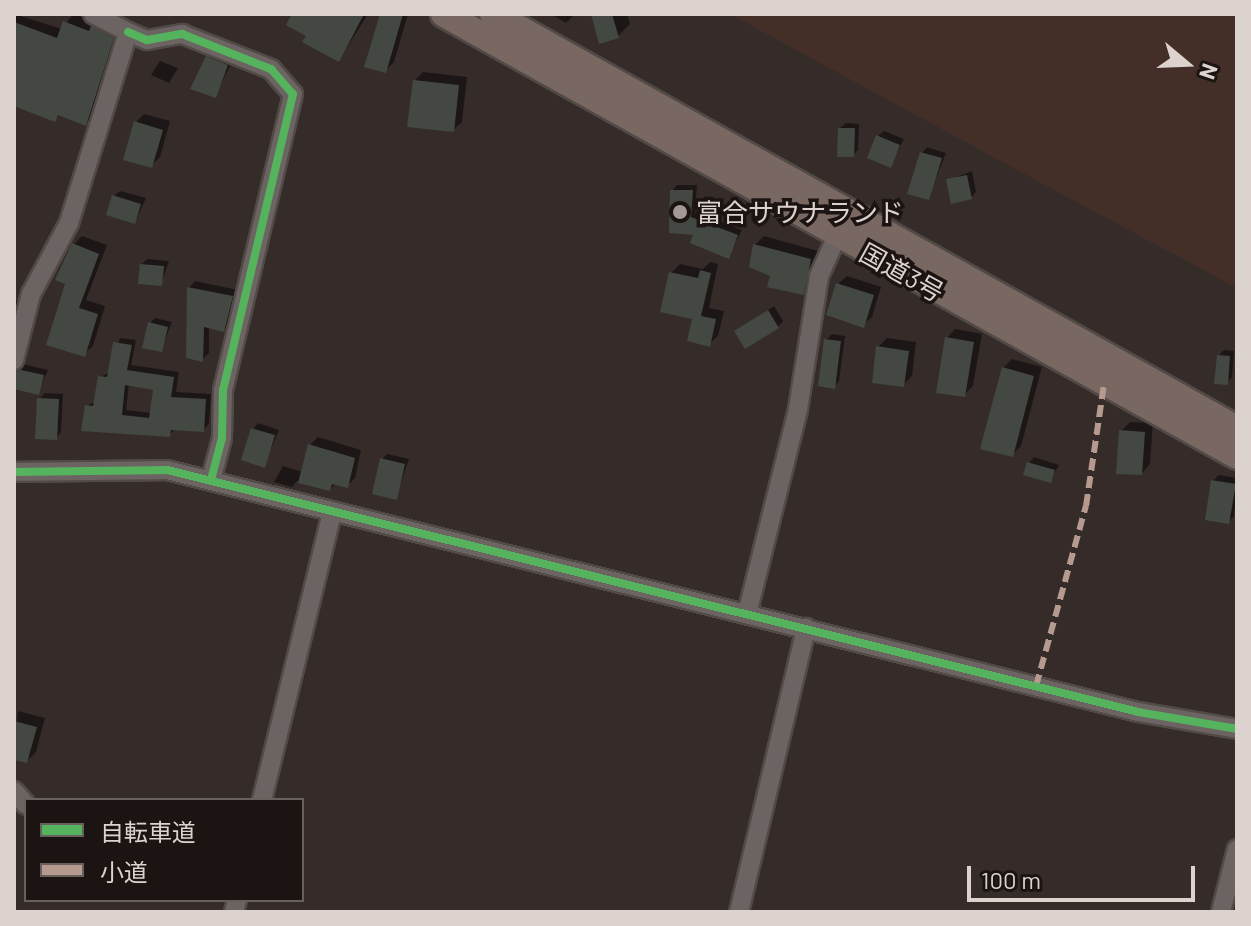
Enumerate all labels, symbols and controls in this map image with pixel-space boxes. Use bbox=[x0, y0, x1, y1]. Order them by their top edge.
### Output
north arrow bbox=[1147, 24, 1227, 104]
text: N bbox=[1195, 61, 1224, 83]
place label: 富合サウナランド bbox=[696, 196, 904, 228]
marker: 富合サウナランド bbox=[671, 203, 689, 221]
street label: 国道3号 bbox=[854, 236, 950, 308]
legend bbox=[24, 798, 304, 902]
text: 自転車道 bbox=[100, 817, 196, 846]
scale bar bbox=[971, 850, 1199, 900]
text: 小道 bbox=[100, 857, 148, 886]
text: 100 m bbox=[981, 865, 1041, 894]

